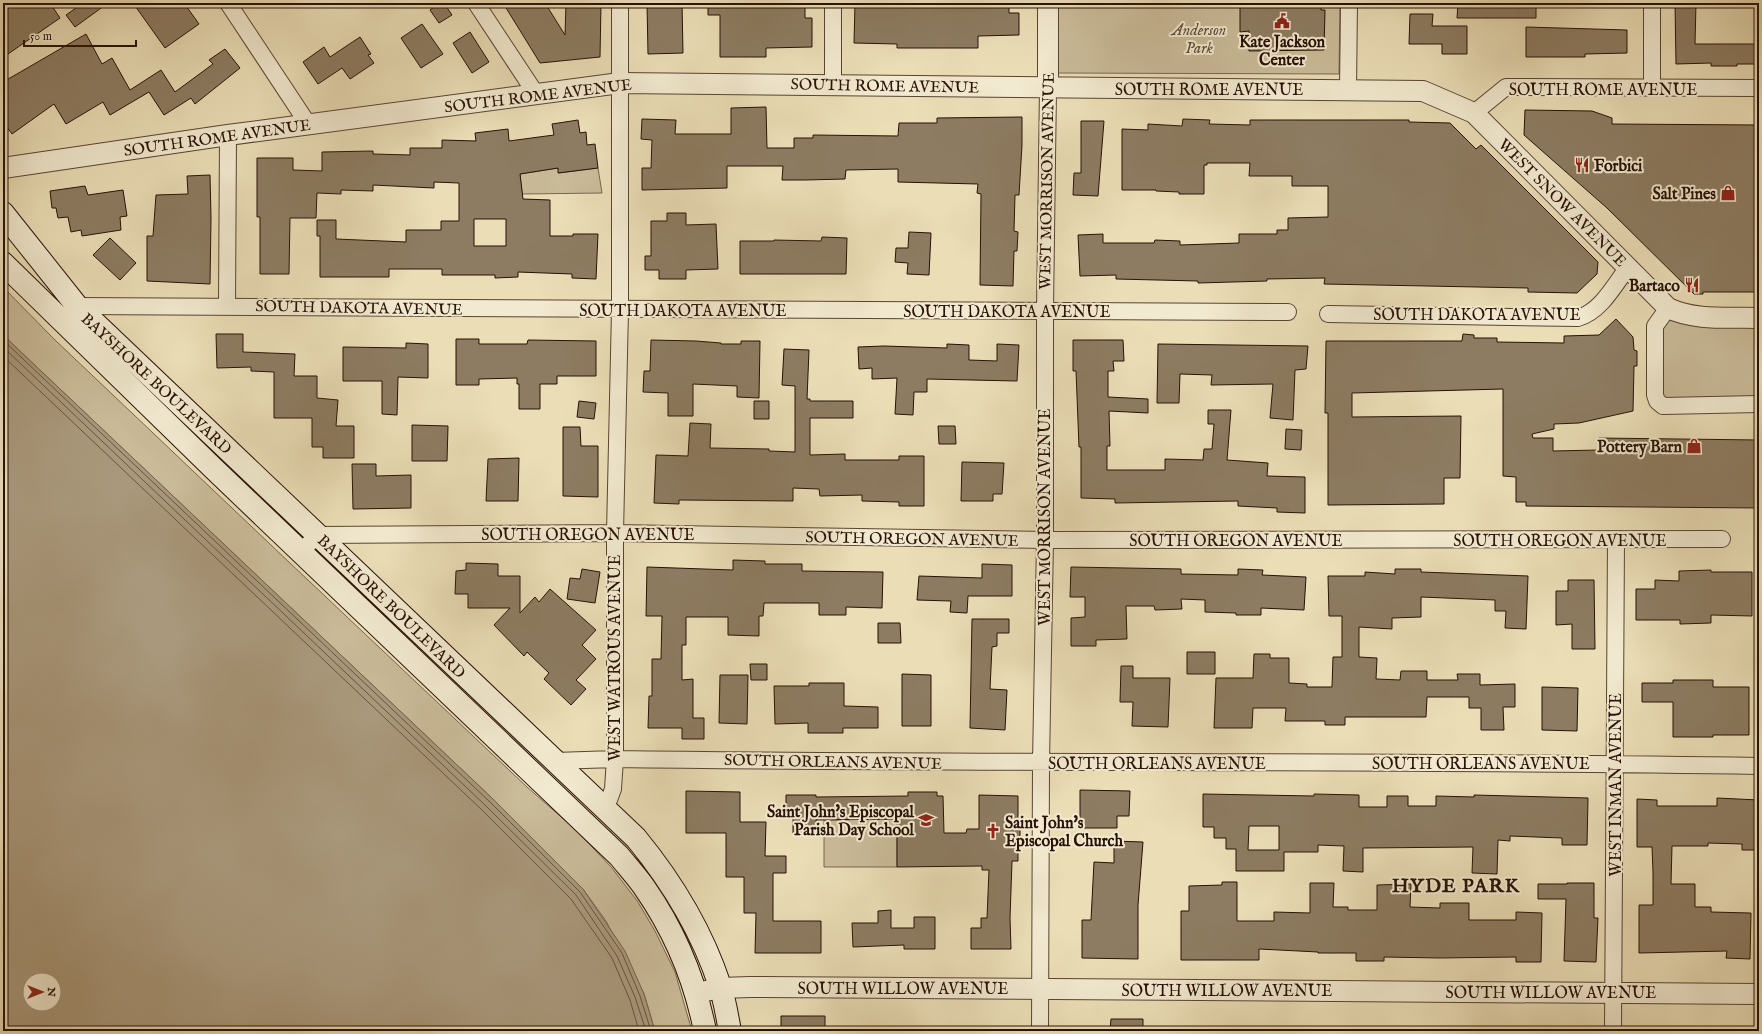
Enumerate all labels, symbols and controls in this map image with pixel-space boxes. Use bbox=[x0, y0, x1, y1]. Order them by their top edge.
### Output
public building icon: Kate Jackson Center bbox=[1273, 12, 1291, 30]
park label: Anderson Park bbox=[1170, 21, 1226, 59]
scale bar bbox=[24, 22, 136, 48]
text: 50 m bbox=[30, 29, 52, 44]
place label: Kate Jackson Center bbox=[1239, 33, 1325, 71]
street label: WEST MORRISON AVENUE bbox=[1036, 72, 1060, 290]
street label: SOUTH ROME AVENUE bbox=[790, 75, 979, 99]
street label: SOUTH ROME AVENUE bbox=[443, 76, 633, 118]
street label: SOUTH ROME AVENUE bbox=[1115, 81, 1303, 101]
street label: SOUTH ROME AVENUE bbox=[1509, 81, 1697, 101]
street label: SOUTH ROME AVENUE bbox=[122, 116, 312, 162]
street label: WEST SNOW AVENUE bbox=[1493, 135, 1630, 272]
restaurant icon: Forbici bbox=[1573, 156, 1591, 174]
place label: Forbici bbox=[1594, 157, 1643, 177]
shop icon: Salt Pines bbox=[1719, 184, 1737, 202]
place label: Salt Pines bbox=[1652, 185, 1716, 205]
restaurant icon: Bartaco bbox=[1683, 276, 1701, 294]
place label: Bartaco bbox=[1629, 277, 1680, 297]
street label: SOUTH DAKOTA AVENUE bbox=[255, 297, 463, 321]
street label: SOUTH DAKOTA AVENUE bbox=[579, 302, 787, 322]
street label: SOUTH DAKOTA AVENUE bbox=[903, 303, 1111, 323]
street label: SOUTH DAKOTA AVENUE bbox=[1373, 306, 1581, 326]
street label: BAYSHORE BOULEVARD bbox=[76, 309, 235, 460]
street label: WEST MORRISON AVENUE bbox=[1036, 408, 1056, 626]
shop icon: Pottery Barn bbox=[1685, 437, 1703, 455]
place label: Pottery Barn bbox=[1597, 438, 1682, 458]
street label: SOUTH OREGON AVENUE bbox=[481, 526, 695, 546]
street label: SOUTH OREGON AVENUE bbox=[805, 528, 1019, 552]
street label: BAYSHORE BOULEVARD bbox=[312, 531, 469, 684]
street label: SOUTH OREGON AVENUE bbox=[1129, 532, 1343, 552]
street label: SOUTH OREGON AVENUE bbox=[1453, 532, 1667, 552]
street label: WEST WATROUS AVENUE bbox=[606, 555, 626, 761]
street label: WEST INMAN AVENUE bbox=[1607, 693, 1627, 877]
street label: SOUTH ORLEANS AVENUE bbox=[724, 751, 942, 775]
street label: SOUTH ORLEANS AVENUE bbox=[1048, 755, 1266, 775]
street label: SOUTH ORLEANS AVENUE bbox=[1372, 755, 1590, 775]
place label: Saint John's Episcopal Parish Day School bbox=[767, 803, 915, 841]
school or university icon: Saint John's Episcopal Parish Day School bbox=[917, 811, 935, 829]
place label: Saint John's Episcopal Church bbox=[1005, 814, 1123, 852]
church icon: Saint John's Episcopal Church bbox=[984, 822, 1002, 840]
district label: HYDE PARK bbox=[1392, 874, 1521, 899]
north arrow bbox=[22, 972, 62, 1012]
street label: SOUTH WILLOW AVENUE bbox=[798, 980, 1008, 1000]
street label: SOUTH WILLOW AVENUE bbox=[1122, 982, 1332, 1002]
street label: SOUTH WILLOW AVENUE bbox=[1446, 984, 1656, 1004]
text: N bbox=[44, 986, 58, 997]

